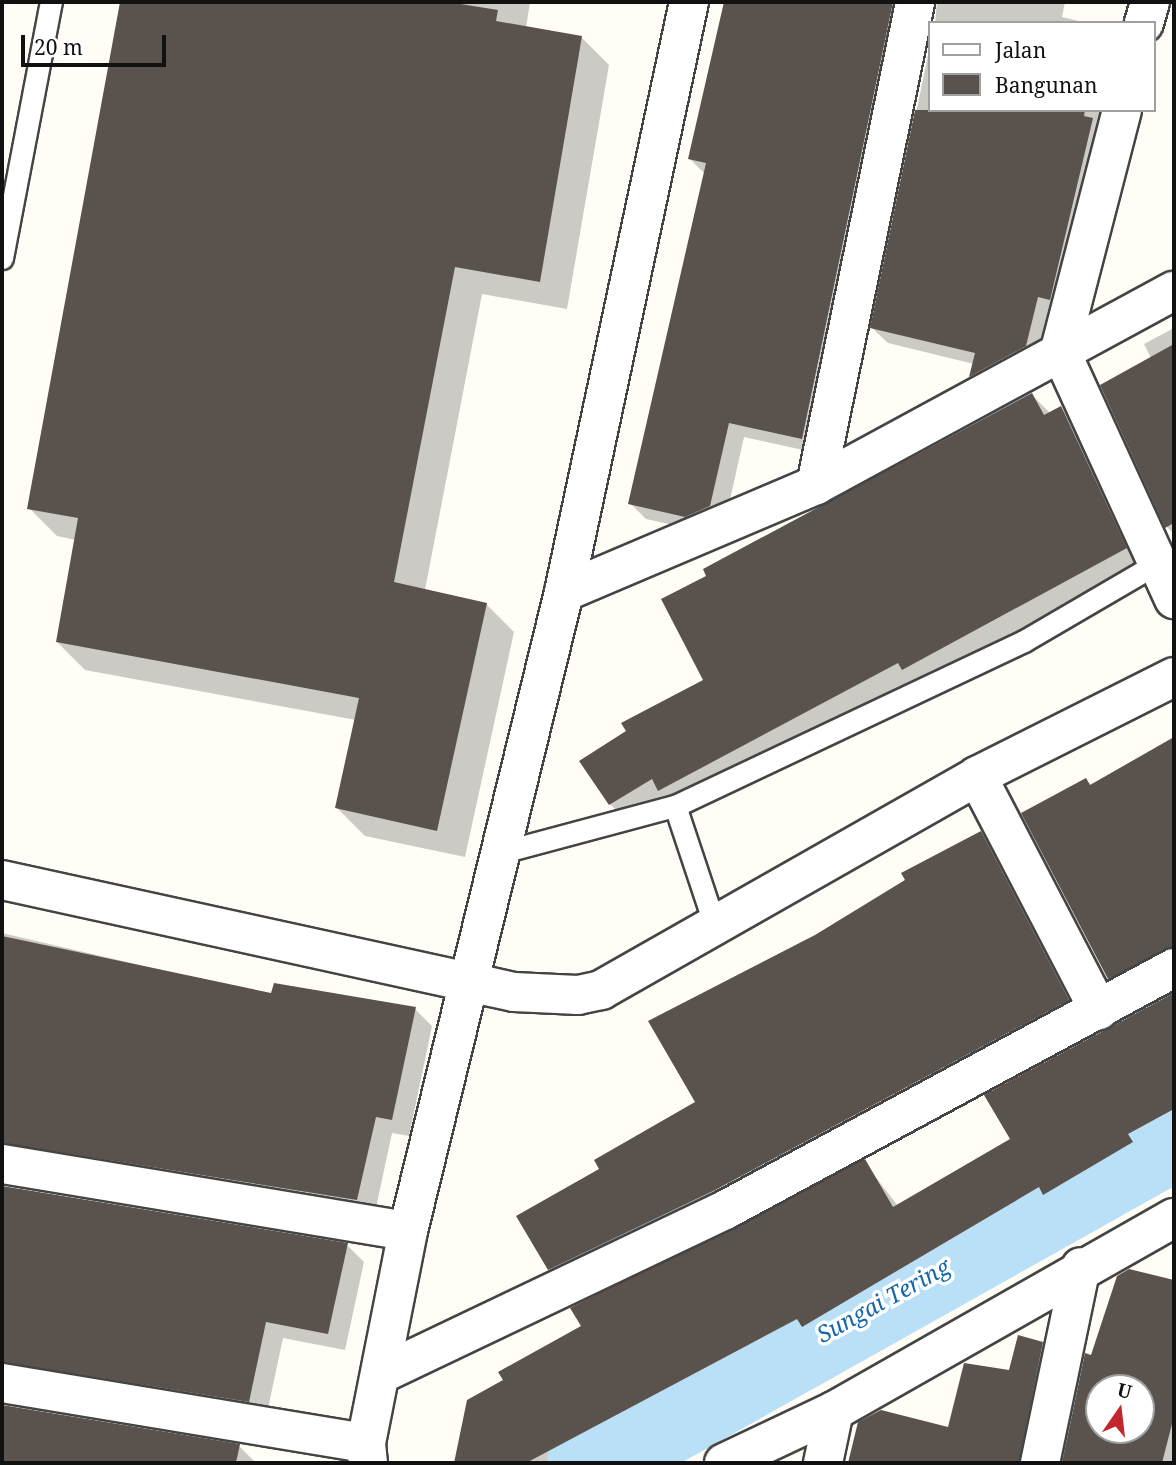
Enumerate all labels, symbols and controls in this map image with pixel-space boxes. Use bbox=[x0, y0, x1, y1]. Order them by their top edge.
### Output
scale bar bbox=[24, 21, 170, 65]
legend bbox=[928, 21, 1155, 112]
text: 20 m bbox=[34, 33, 83, 61]
text: Jalan bbox=[995, 36, 1046, 64]
text: Bangunan bbox=[995, 71, 1098, 99]
water label: Sungai Tering bbox=[811, 1252, 955, 1348]
north arrow bbox=[1085, 1374, 1155, 1444]
text: U bbox=[1115, 1376, 1135, 1405]

